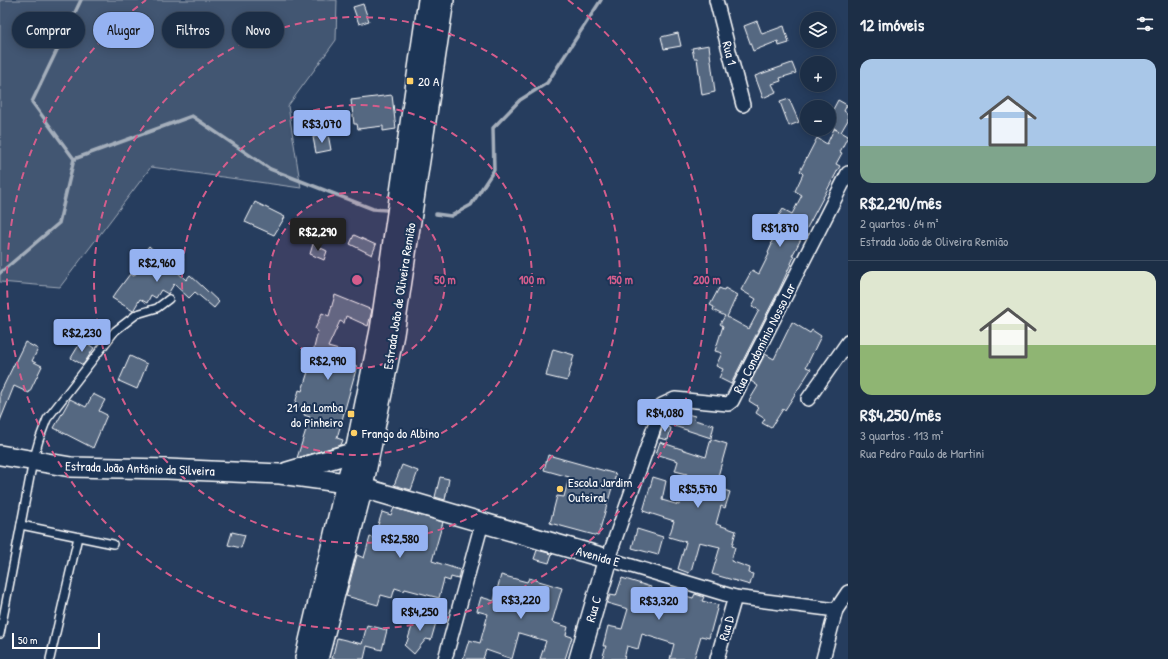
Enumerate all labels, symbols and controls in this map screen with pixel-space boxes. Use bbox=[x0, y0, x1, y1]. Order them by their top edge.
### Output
chip: Comprar bbox=[12, 12, 85, 48]
chip: Alugar bbox=[93, 12, 154, 48]
chip: Filtros bbox=[162, 12, 224, 48]
chip: Novo bbox=[232, 12, 284, 48]
map controls bbox=[800, 12, 836, 136]
button: layers bbox=[800, 12, 836, 48]
text: 12 imóveis bbox=[860, 13, 924, 36]
icon: filters bbox=[1134, 13, 1156, 35]
street label: Rua 1 bbox=[718, 39, 742, 67]
button: + bbox=[800, 56, 836, 92]
place label: 20 A bbox=[418, 72, 440, 90]
marker: 20 A bbox=[405, 76, 415, 86]
icon: home bbox=[972, 85, 1044, 157]
button: − bbox=[800, 100, 836, 136]
pin: R$3,070 bbox=[285, 110, 359, 144]
text: R$3,070 bbox=[302, 114, 342, 132]
text: R$2,290/mês bbox=[860, 191, 942, 214]
pin: R$1,870 bbox=[743, 214, 817, 248]
text: 2 quartos · 64 m² bbox=[860, 214, 939, 232]
pin: R$2,290 bbox=[281, 218, 355, 252]
text: R$1,870 bbox=[761, 218, 799, 236]
street label: Estrada João de Oliveira Remião bbox=[379, 221, 419, 371]
text: R$2,290 bbox=[299, 222, 337, 240]
text: Estrada João de Oliveira Remião bbox=[860, 232, 1008, 250]
pin: R$2,960 bbox=[120, 249, 194, 283]
text: R$2,960 bbox=[139, 253, 176, 271]
text: 50 m bbox=[434, 271, 456, 288]
text: 100 m bbox=[519, 271, 545, 288]
text: 150 m bbox=[607, 271, 633, 288]
text: 200 m bbox=[693, 271, 721, 288]
centre of rings bbox=[350, 273, 364, 287]
street label: Rua Condomínio Nosso Lar bbox=[728, 280, 800, 396]
icon: home bbox=[972, 297, 1044, 369]
pin: R$2,230 bbox=[45, 319, 119, 353]
text: R$2,230 bbox=[63, 323, 101, 341]
pin: R$2,990 bbox=[291, 347, 365, 381]
text: R$2,990 bbox=[310, 351, 346, 369]
place label: 21 da Lomba do Pinheiro bbox=[287, 398, 343, 431]
pin: R$4,080 bbox=[628, 399, 702, 433]
text: R$4,080 bbox=[646, 403, 684, 421]
text: R$4,250/mês bbox=[860, 403, 941, 426]
marker: 21 da Lomba do Pinheiro bbox=[346, 409, 356, 419]
place label: Frango do Albino bbox=[361, 424, 439, 442]
text: 3 quartos · 113 m² bbox=[860, 426, 944, 444]
marker: Frango do Albino bbox=[349, 428, 359, 438]
text: Rua Pedro Paulo de Martini bbox=[860, 444, 984, 462]
street label: Estrada João Antônio da Silveira bbox=[65, 456, 215, 480]
place label: Escola Jardim Outeiral bbox=[568, 473, 632, 506]
pin: R$5,570 bbox=[661, 475, 735, 509]
text: R$5,570 bbox=[679, 479, 717, 497]
marker: Escola Jardim Outeiral bbox=[555, 484, 565, 494]
pin: R$2,580 bbox=[363, 525, 437, 559]
text: R$2,580 bbox=[381, 529, 419, 547]
street label: Avenida E bbox=[574, 541, 622, 571]
pin: R$3,220 bbox=[484, 586, 558, 620]
pin: R$3,320 bbox=[622, 587, 696, 621]
text: R$3,220 bbox=[502, 590, 540, 608]
text: R$3,320 bbox=[640, 591, 678, 609]
street label: Rua C bbox=[581, 594, 605, 624]
pin: R$4,250 bbox=[383, 598, 457, 632]
text: R$4,250 bbox=[401, 602, 439, 620]
street label: Rua D bbox=[714, 613, 738, 643]
scale bar bbox=[12, 631, 100, 650]
text: 50 m bbox=[18, 633, 38, 647]

